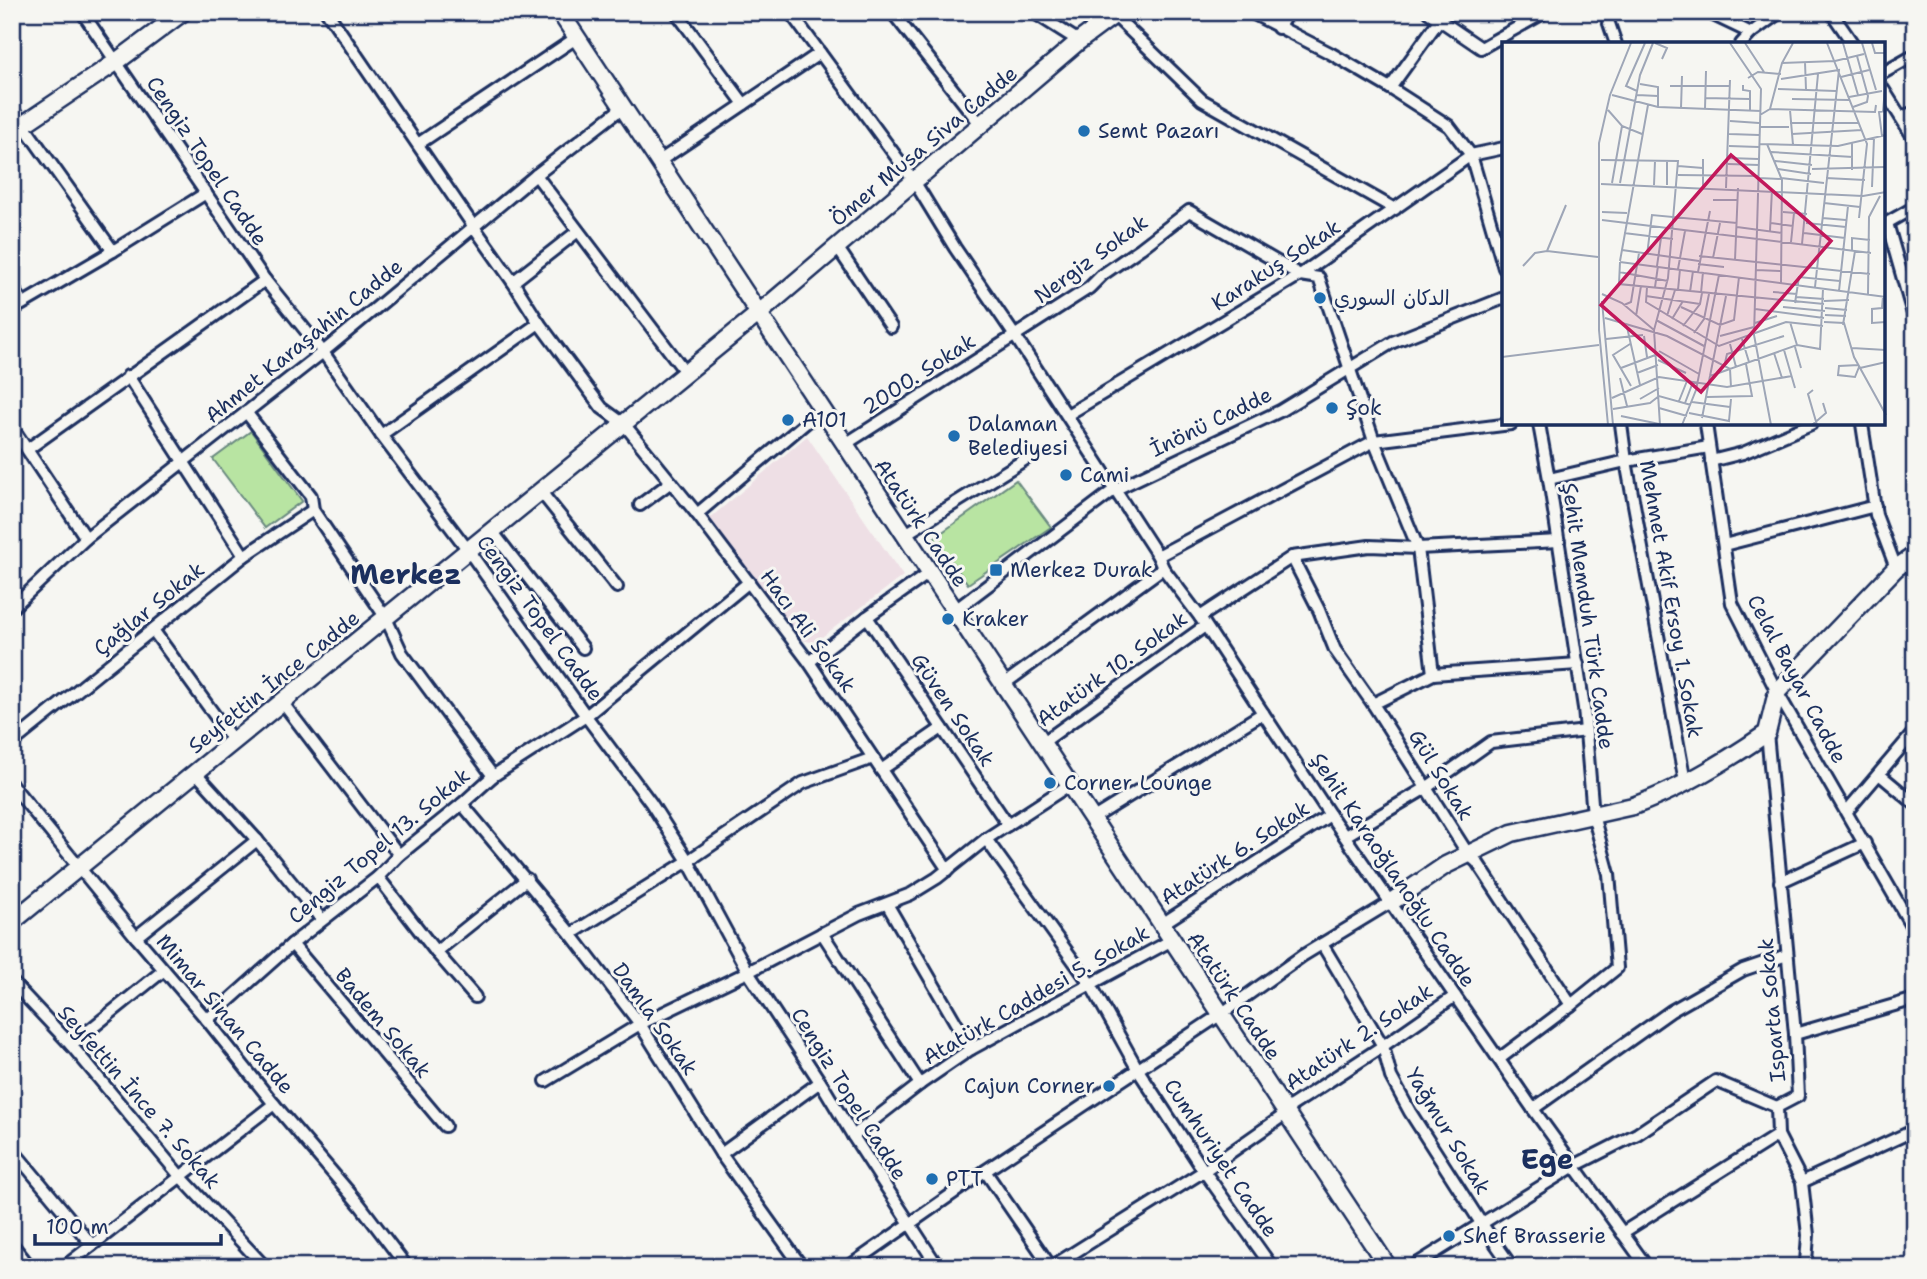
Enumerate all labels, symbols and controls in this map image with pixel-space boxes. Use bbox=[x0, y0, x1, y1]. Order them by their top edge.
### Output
inset map bbox=[1502, 42, 1885, 425]
street label: Ömer Musa Siva Cadde bbox=[825, 59, 1023, 233]
street label: Cengiz Topel Cadde bbox=[140, 71, 274, 251]
place label: Semt Pazarı bbox=[1098, 117, 1219, 145]
marker: Semt Pazarı bbox=[1076, 123, 1092, 139]
street label: Nergiz Sokak bbox=[1028, 208, 1154, 310]
street label: Karakuş Sokak bbox=[1206, 213, 1346, 317]
street label: Ahmet Karaşahin Cadde bbox=[199, 252, 409, 430]
place label: الدكان السوري bbox=[1334, 284, 1450, 313]
marker: الدكان السوري bbox=[1312, 290, 1328, 306]
street label: 2000. Sokak bbox=[857, 327, 981, 421]
street label: İnönü Cadde bbox=[1146, 380, 1276, 464]
place label: Şok bbox=[1346, 394, 1382, 422]
marker: Şok bbox=[1324, 400, 1340, 416]
place label: A101 bbox=[802, 406, 847, 434]
place label: Dalaman Belediyesi bbox=[968, 410, 1068, 462]
marker: A101 bbox=[780, 412, 796, 428]
marker: Dalaman Belediyesi bbox=[946, 428, 962, 444]
street label: Atatürk Cadde bbox=[868, 453, 974, 593]
street label: Mehmet Akif Ersoy 1. Sokak bbox=[1633, 458, 1709, 740]
place label: Cami bbox=[1080, 461, 1130, 489]
marker: Cami bbox=[1058, 467, 1074, 483]
street label: Şehit Memduh Türk Cadde bbox=[1555, 481, 1621, 751]
street label: Cengiz Topel Cadde bbox=[470, 529, 610, 707]
district label: Merkez bbox=[350, 555, 462, 593]
street label: Çağlar Sokak bbox=[88, 556, 210, 662]
place label: Merkez Durak bbox=[1010, 556, 1153, 584]
marker: Merkez Durak bbox=[988, 562, 1004, 578]
street label: Hacı Ali Sokak bbox=[754, 564, 862, 698]
street label: Celal Bayar Cadde bbox=[1741, 590, 1853, 768]
street label: Seyfettin İnce Cadde bbox=[182, 604, 366, 760]
place label: Kraker bbox=[962, 605, 1029, 633]
street label: Atatürk 10. Sokak bbox=[1031, 605, 1193, 733]
marker: Kraker bbox=[940, 611, 956, 627]
street label: Güven Sokak bbox=[905, 648, 1001, 772]
street label: Gül Sokak bbox=[1402, 724, 1480, 826]
street label: Şehit Karaoğlanoğlu Cadde bbox=[1304, 747, 1482, 993]
street label: Cengiz Topel 13. Sokak bbox=[282, 762, 476, 930]
place label: Corner Lounge bbox=[1064, 769, 1213, 797]
marker: Corner Lounge bbox=[1042, 775, 1058, 791]
street label: Atatürk 6. Sokak bbox=[1155, 794, 1315, 912]
street label: Atatürk Caddesi 5. Sokak bbox=[918, 919, 1154, 1071]
street label: Atatürk Cadde bbox=[1181, 926, 1287, 1066]
street label: Mimar Sinan Cadde bbox=[150, 928, 300, 1100]
street label: Isparta Sokak bbox=[1752, 937, 1792, 1083]
street label: Damla Sokak bbox=[606, 957, 704, 1081]
street label: Badem Sokak bbox=[329, 962, 437, 1084]
street label: Atatürk 2. Sokak bbox=[1280, 977, 1438, 1097]
street label: Seyfettin İnce 7. Sokak bbox=[51, 999, 227, 1195]
street label: Cengiz Topel Cadde bbox=[784, 1002, 914, 1186]
street label: Yağmur Sokak bbox=[1399, 1062, 1497, 1200]
place label: Cajun Corner bbox=[964, 1072, 1095, 1100]
street label: Cumhuriyet Cadde bbox=[1157, 1073, 1285, 1243]
marker: Cajun Corner bbox=[1101, 1078, 1117, 1094]
district label: Ege bbox=[1520, 1140, 1574, 1178]
place label: PTT bbox=[946, 1165, 983, 1193]
marker: PTT bbox=[924, 1171, 940, 1187]
scale bar bbox=[35, 1202, 220, 1246]
text: 100 m bbox=[46, 1213, 109, 1241]
place label: Shef Brasserie bbox=[1463, 1222, 1606, 1250]
marker: Shef Brasserie bbox=[1441, 1228, 1457, 1244]

